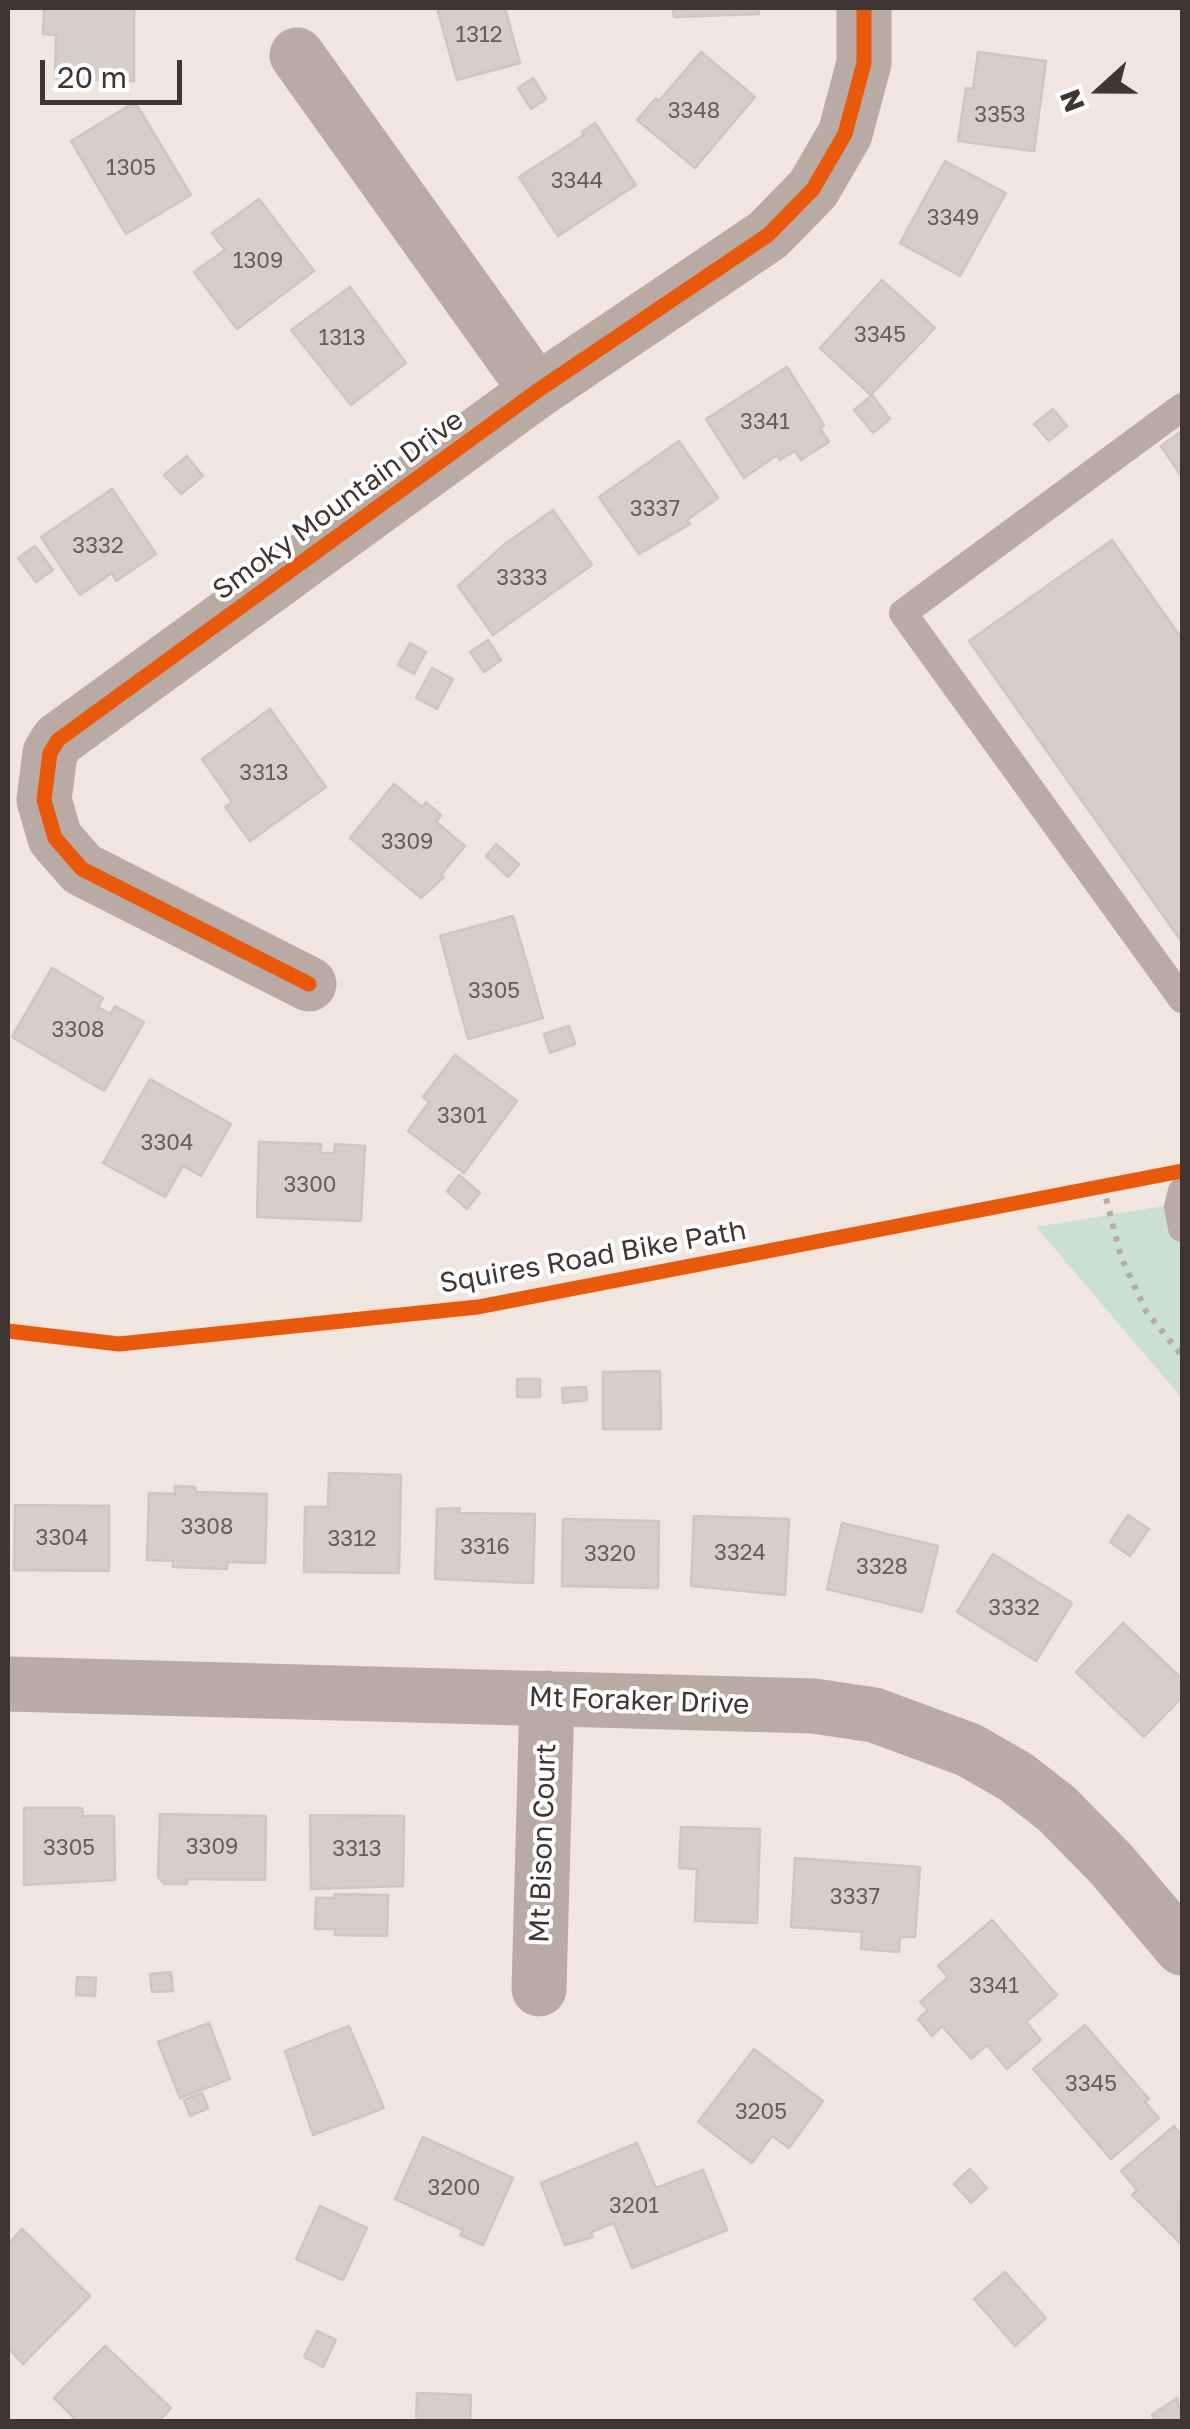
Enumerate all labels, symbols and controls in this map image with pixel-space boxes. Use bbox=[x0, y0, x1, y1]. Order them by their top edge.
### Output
house number: 1312 bbox=[456, 22, 502, 48]
scale bar bbox=[45, 40, 188, 102]
north arrow bbox=[1050, 40, 1150, 140]
text: 20 m bbox=[57, 59, 127, 95]
text: N bbox=[1052, 85, 1091, 117]
house number: 3348 bbox=[668, 98, 720, 124]
house number: 3353 bbox=[974, 102, 1026, 128]
house number: 1305 bbox=[106, 155, 156, 181]
house number: 3344 bbox=[551, 168, 603, 194]
house number: 3349 bbox=[927, 205, 979, 231]
house number: 1309 bbox=[233, 248, 283, 274]
house number: 3345 bbox=[854, 322, 906, 348]
house number: 1313 bbox=[318, 325, 366, 351]
street label: Smoky Mountain Drive bbox=[206, 403, 470, 607]
house number: 3341 bbox=[740, 409, 790, 435]
house number: 3337 bbox=[630, 496, 680, 522]
house number: 3332 bbox=[72, 533, 124, 559]
house number: 3333 bbox=[496, 565, 548, 591]
house number: 3313 bbox=[239, 760, 289, 786]
house number: 3309 bbox=[381, 829, 433, 855]
house number: 3305 bbox=[468, 978, 520, 1004]
house number: 3308 bbox=[52, 1017, 104, 1043]
house number: 3301 bbox=[437, 1103, 487, 1129]
house number: 3304 bbox=[141, 1130, 193, 1156]
house number: 3300 bbox=[283, 1172, 337, 1198]
street label: Squires Road Bike Path bbox=[437, 1213, 749, 1301]
house number: 3308 bbox=[181, 1514, 233, 1540]
house number: 3304 bbox=[36, 1525, 88, 1551]
house number: 3312 bbox=[327, 1526, 377, 1552]
house number: 3316 bbox=[460, 1534, 510, 1560]
house number: 3324 bbox=[714, 1540, 766, 1566]
house number: 3320 bbox=[584, 1541, 636, 1567]
house number: 3328 bbox=[856, 1554, 908, 1580]
house number: 3332 bbox=[988, 1595, 1040, 1621]
street label: Mt Foraker Drive bbox=[528, 1680, 750, 1722]
street label: Mt Bison Court bbox=[523, 1743, 563, 1943]
house number: 3309 bbox=[186, 1834, 238, 1860]
house number: 3305 bbox=[43, 1835, 95, 1861]
house number: 3313 bbox=[332, 1836, 382, 1862]
house number: 3337 bbox=[830, 1884, 880, 1910]
house number: 3341 bbox=[969, 1973, 1019, 1999]
house number: 3345 bbox=[1065, 2071, 1117, 2097]
house number: 3205 bbox=[735, 2099, 787, 2125]
house number: 3200 bbox=[428, 2175, 480, 2201]
house number: 3201 bbox=[609, 2193, 659, 2219]

